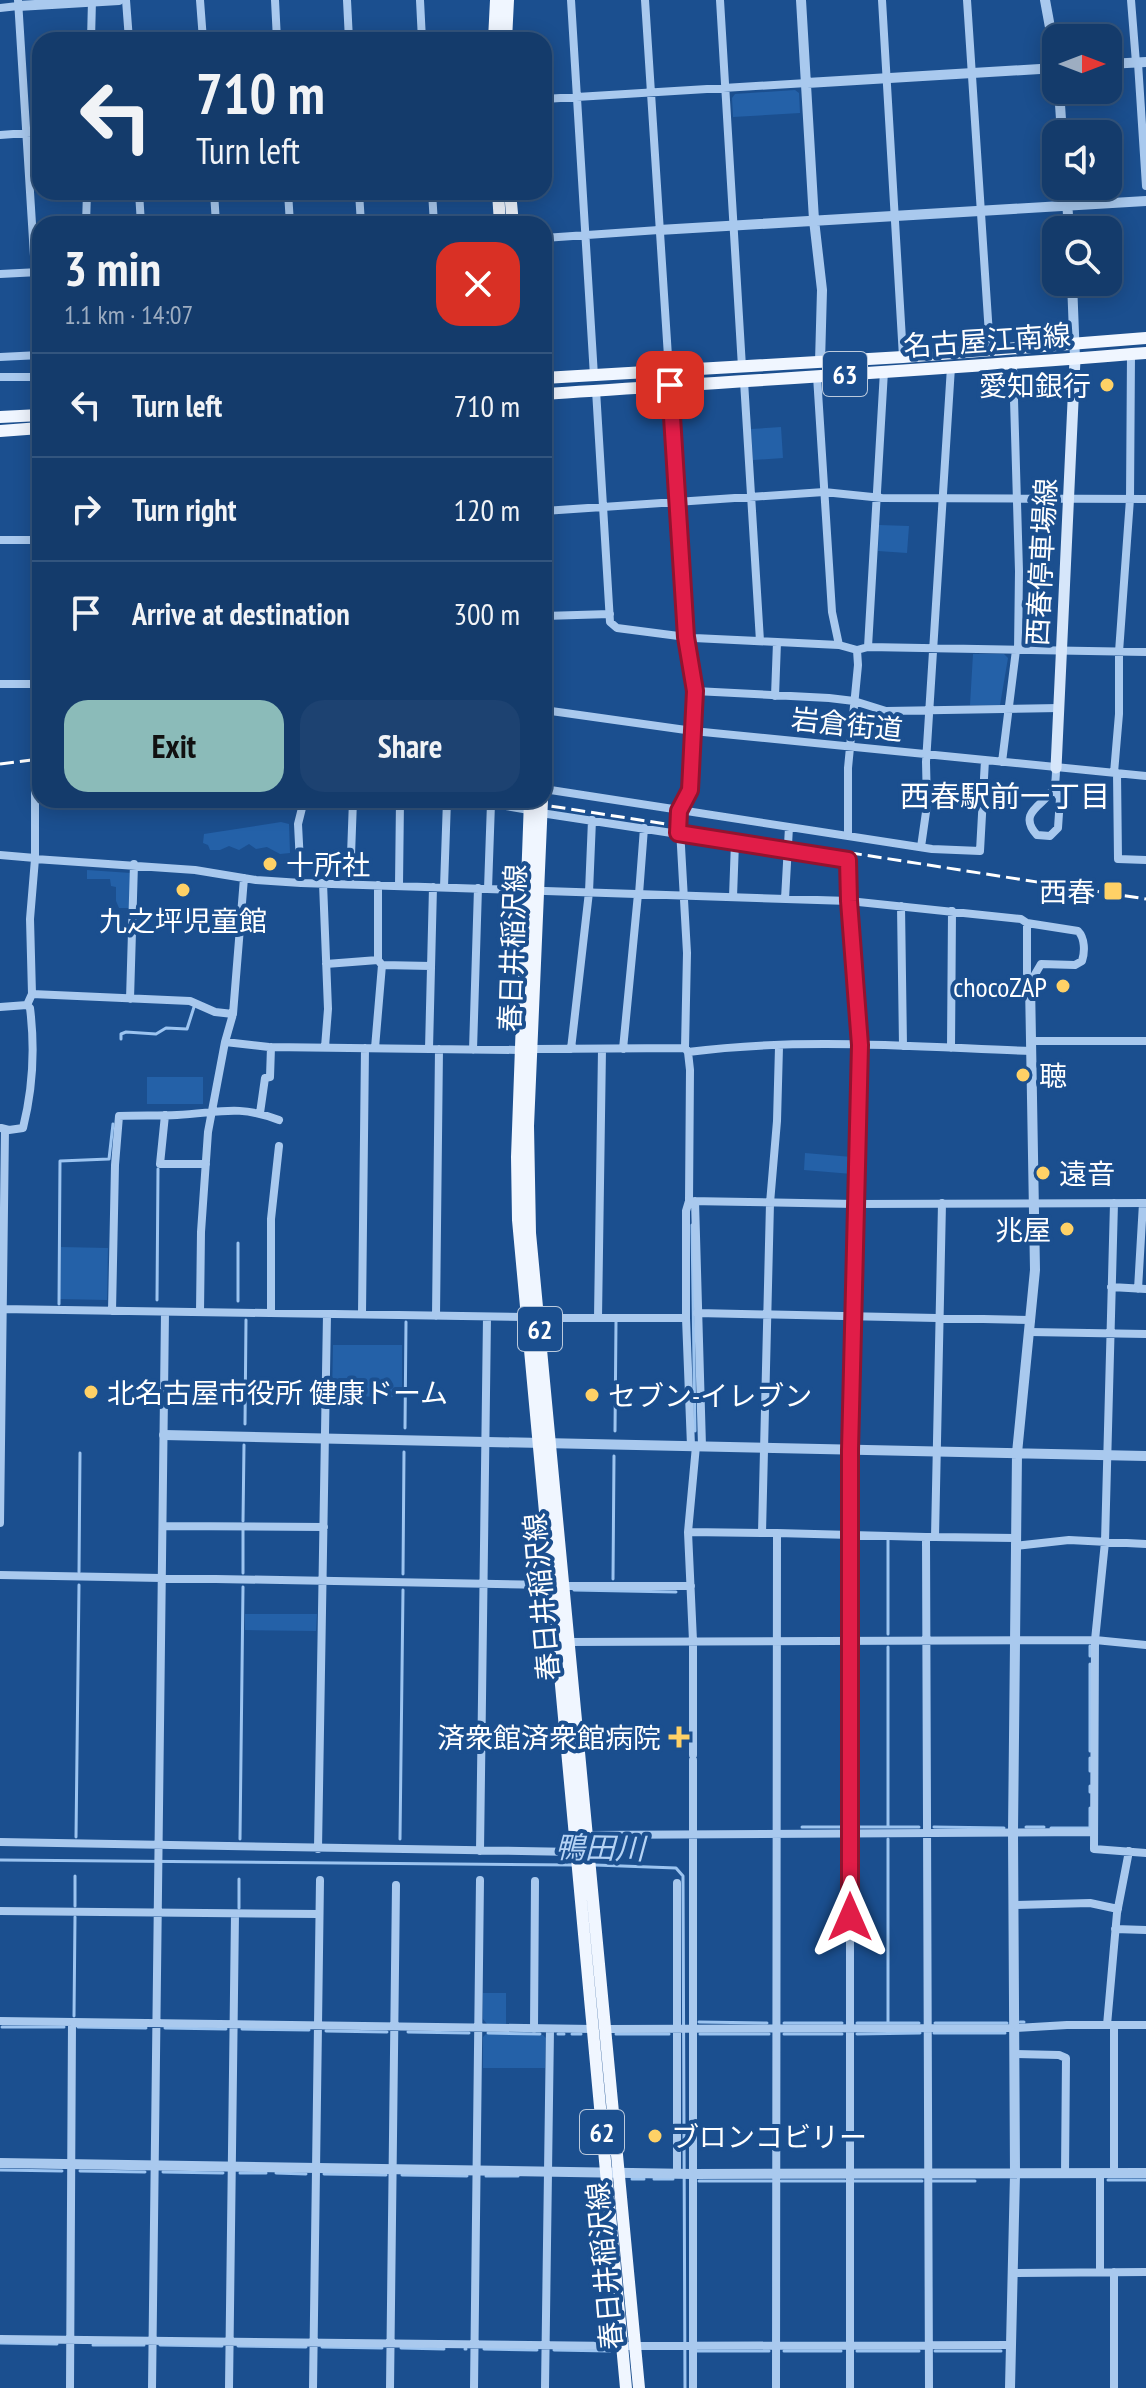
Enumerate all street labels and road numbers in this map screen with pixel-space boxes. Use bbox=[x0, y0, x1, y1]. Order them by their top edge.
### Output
street label: 名古屋江南線 bbox=[902, 316, 1072, 364]
road number: 63 bbox=[823, 352, 867, 396]
street label: 西春停車場線 bbox=[1018, 477, 1064, 647]
street label: 岩倉街道 bbox=[789, 700, 905, 748]
street label: 春日井稲沢線 bbox=[491, 863, 533, 1033]
road number: 62 bbox=[518, 1307, 562, 1351]
street label: 春日井稲沢線 bbox=[515, 1512, 567, 1682]
road number: 62 bbox=[580, 2110, 624, 2154]
street label: 春日井稲沢線 bbox=[578, 2181, 630, 2351]

